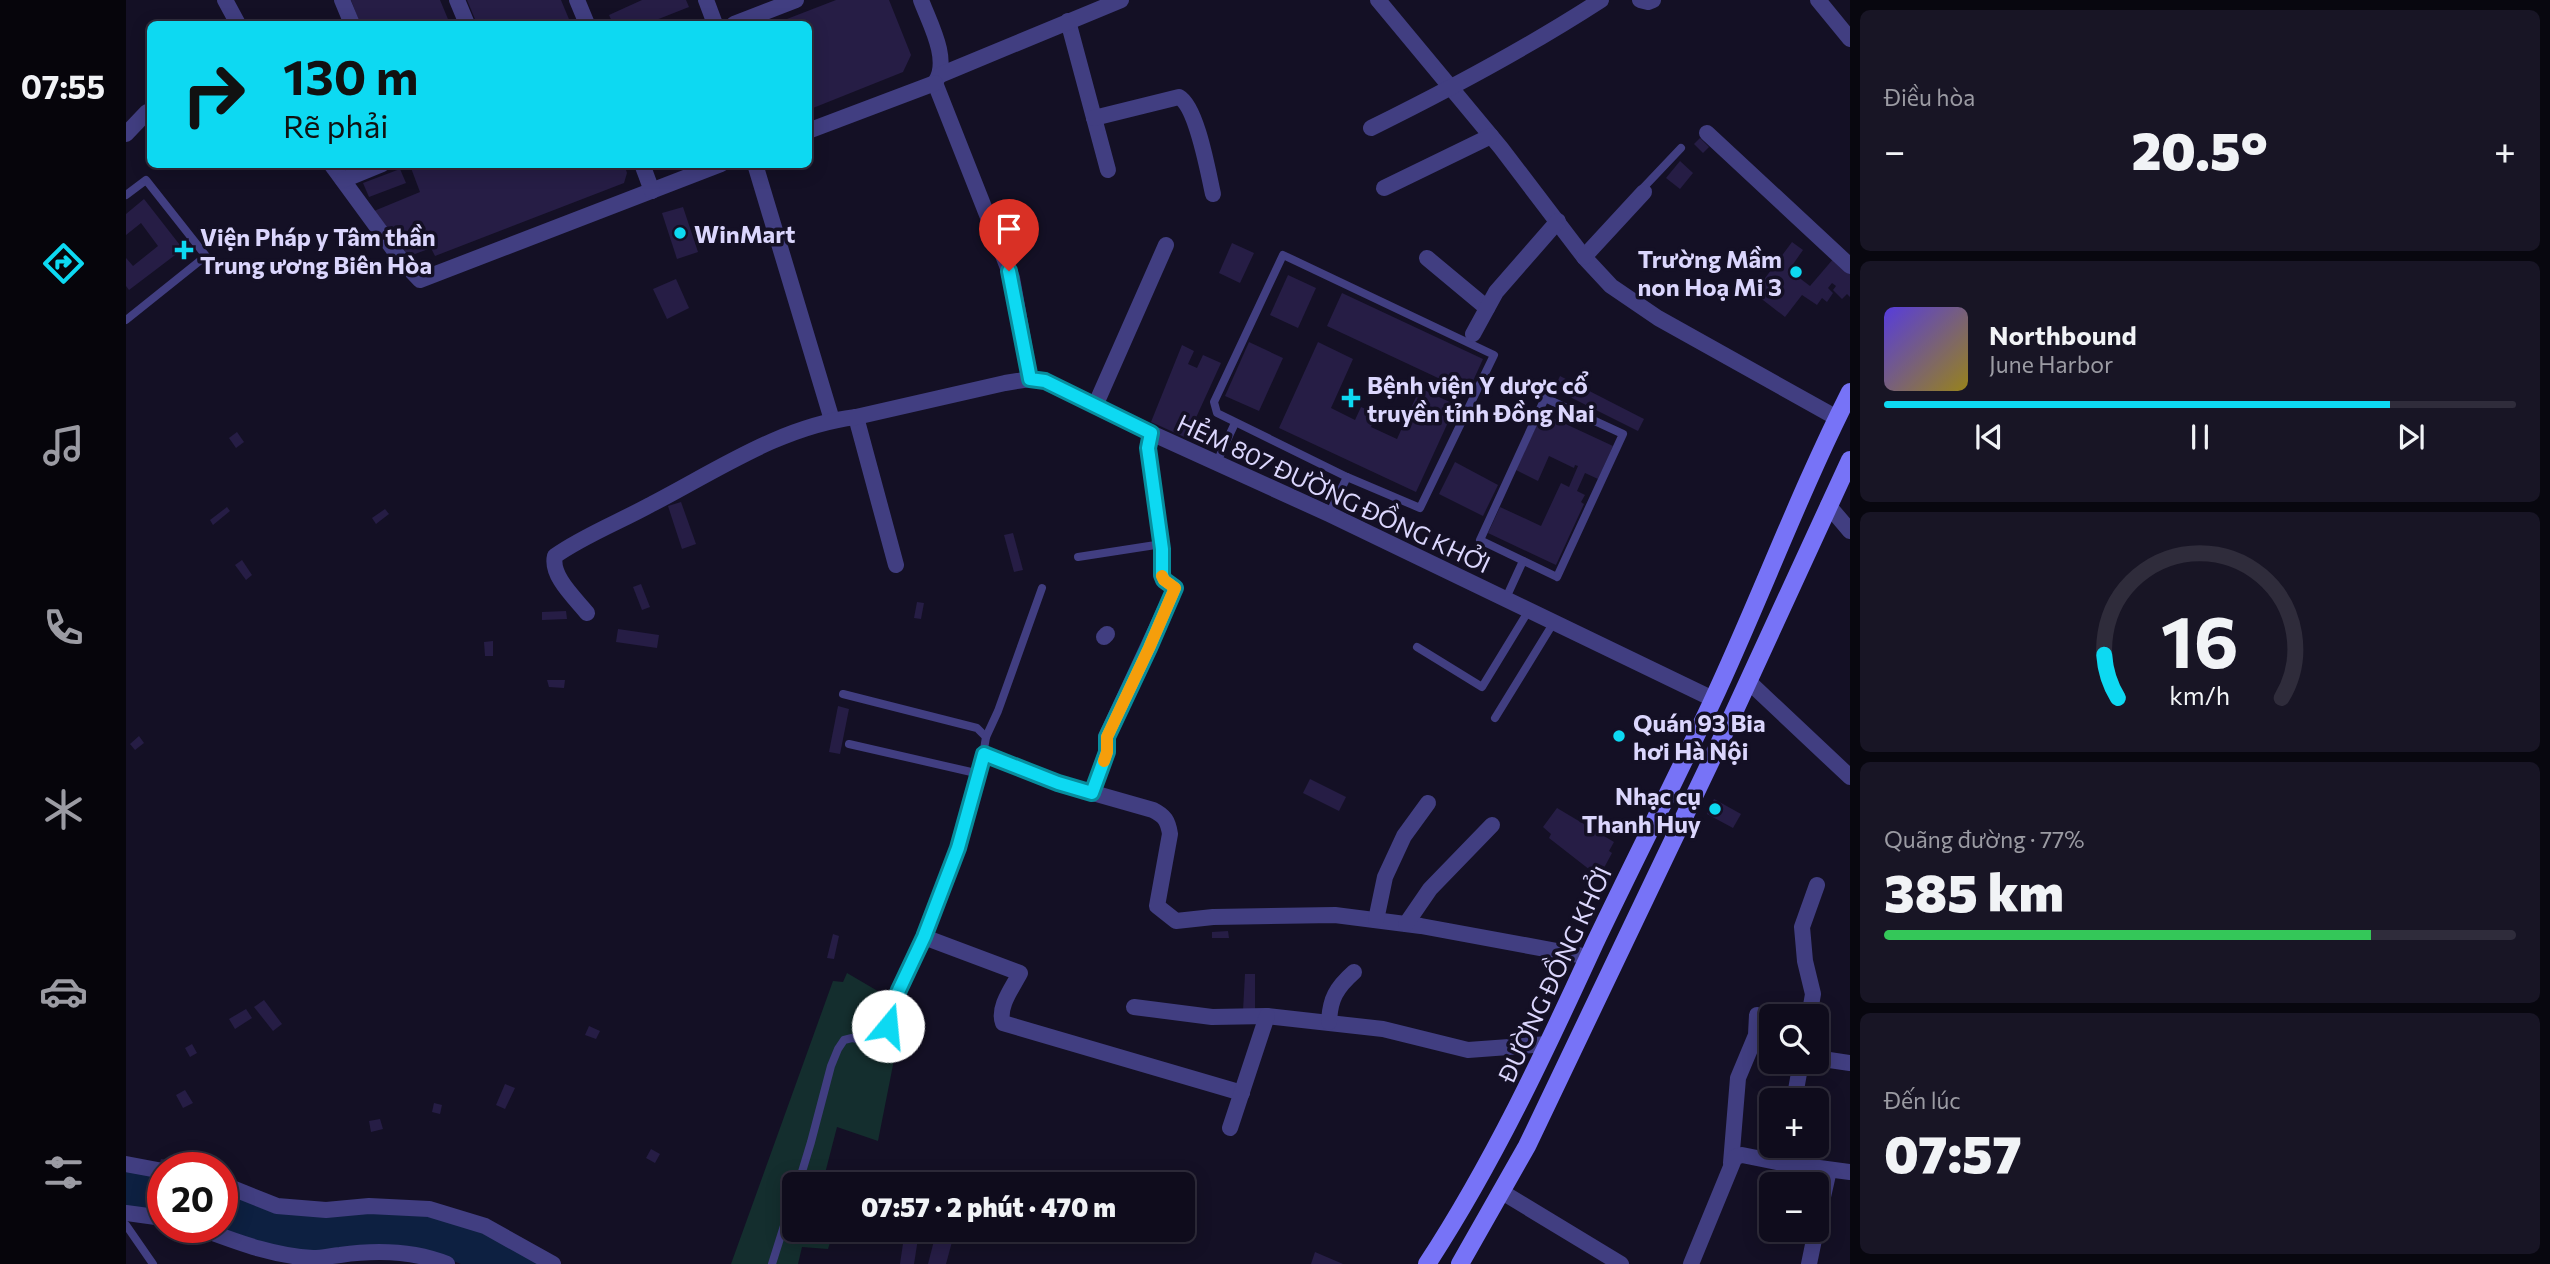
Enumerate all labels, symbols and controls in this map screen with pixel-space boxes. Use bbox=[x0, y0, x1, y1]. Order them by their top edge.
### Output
text: 130 m bbox=[283, 45, 418, 105]
icon: right bbox=[168, 49, 259, 140]
text: 07:55 bbox=[21, 66, 105, 106]
text: Điều hòa bbox=[1884, 83, 1975, 111]
text: Rẽ phải bbox=[283, 105, 388, 145]
text: 20.5° bbox=[2131, 117, 2268, 181]
text: − bbox=[1884, 126, 1906, 173]
text: + bbox=[2494, 126, 2516, 173]
pin bbox=[979, 199, 1039, 271]
icon: arrive bbox=[990, 210, 1028, 248]
place label: WinMart bbox=[694, 219, 795, 248]
place label: Viện Pháp y Tâm thần Trung ương Biên Hòa bbox=[200, 222, 436, 279]
marker: WinMart bbox=[672, 225, 688, 241]
icon: directions bbox=[39, 239, 88, 288]
marker: Viện Pháp y Tâm thần Trung ương Biên Hòa bbox=[174, 240, 194, 260]
place label: Trường Mầm non Hoạ Mi 3 bbox=[1637, 244, 1782, 301]
marker: Trường Mầm non Hoạ Mi 3 bbox=[1788, 264, 1804, 280]
text: Northbound bbox=[1989, 319, 2137, 350]
text: June Harbor bbox=[1989, 350, 2113, 378]
place label: Bệnh viện Y dược cổ truyền tỉnh Đồng Nai bbox=[1367, 370, 1595, 427]
marker: Bệnh viện Y dược cổ truyền tỉnh Đồng Nai bbox=[1341, 388, 1361, 408]
street label: HẺM 807 ĐƯỜNG ĐỒNG KHỞI bbox=[1173, 405, 1496, 578]
icon: previous bbox=[1970, 418, 2008, 456]
icon: pause bbox=[2181, 418, 2219, 456]
icon: next bbox=[2392, 418, 2430, 456]
icon: music bbox=[39, 421, 88, 470]
text: 16 bbox=[2161, 594, 2239, 683]
icon: phone bbox=[39, 603, 88, 652]
text: km/h bbox=[2170, 680, 2230, 710]
place label: Quán 93 Bia hơi Hà Nội bbox=[1633, 708, 1766, 765]
marker: Quán 93 Bia hơi Hà Nội bbox=[1611, 728, 1627, 744]
place label: Nhạc cụ Thanh Huy bbox=[1582, 781, 1701, 838]
icon: climate bbox=[39, 785, 88, 834]
marker: Nhạc cụ Thanh Huy bbox=[1707, 801, 1723, 817]
text: Quãng đường · 77% bbox=[1884, 825, 2084, 853]
text: 385 km bbox=[1884, 859, 2064, 923]
street label: ĐƯỜNG ĐỒNG KHỞI bbox=[1488, 860, 1617, 1088]
icon: car bbox=[39, 967, 88, 1016]
position arrow bbox=[851, 989, 925, 1063]
map controls bbox=[1759, 1004, 1829, 1242]
button: search bbox=[1759, 1004, 1829, 1074]
text: Đến lúc bbox=[1884, 1086, 1961, 1114]
button: + bbox=[1759, 1088, 1829, 1158]
text: 07:57 bbox=[1884, 1120, 2022, 1184]
icon: filters bbox=[39, 1148, 88, 1197]
speed limit sign: 20 bbox=[147, 1152, 238, 1243]
button: − bbox=[1759, 1172, 1829, 1242]
text: 07:57 · 2 phút · 470 m bbox=[861, 1191, 1116, 1222]

